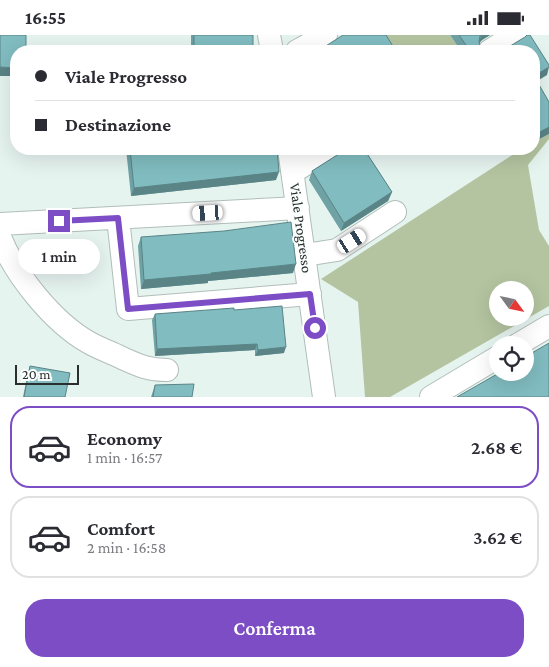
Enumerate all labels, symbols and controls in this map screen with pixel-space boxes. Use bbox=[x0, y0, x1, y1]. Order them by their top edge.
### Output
text: 16:55 bbox=[25, 7, 66, 28]
text: Viale Progresso bbox=[65, 66, 187, 87]
text: Destinazione bbox=[65, 114, 171, 135]
street label: Viale Progresso bbox=[286, 182, 315, 274]
car bbox=[192, 205, 223, 221]
route end bbox=[48, 210, 70, 232]
car bbox=[335, 227, 368, 255]
callout: 1 min bbox=[18, 239, 100, 273]
text: 1 min bbox=[41, 248, 77, 265]
north arrow bbox=[489, 281, 534, 326]
map controls bbox=[489, 281, 534, 381]
route start bbox=[304, 317, 326, 339]
button: locate bbox=[489, 336, 534, 381]
scale bar bbox=[15, 362, 79, 385]
text: 20 m bbox=[22, 366, 50, 382]
icon: car bbox=[27, 425, 72, 470]
text: Economy bbox=[87, 428, 162, 449]
text: 2.68 € bbox=[471, 437, 522, 458]
text: 1 min · 16:57 bbox=[87, 449, 162, 466]
icon: car bbox=[27, 515, 72, 560]
text: Comfort bbox=[87, 518, 155, 539]
text: 3.62 € bbox=[473, 527, 522, 548]
text: 2 min · 16:58 bbox=[87, 539, 166, 556]
button: Conferma bbox=[25, 599, 524, 657]

